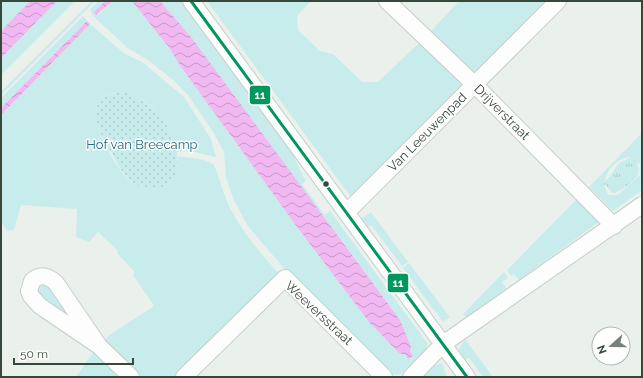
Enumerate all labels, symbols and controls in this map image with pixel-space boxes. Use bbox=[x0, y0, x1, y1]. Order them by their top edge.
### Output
street label: Drijverstraat bbox=[471, 81, 533, 143]
line badge: 11 bbox=[249, 85, 271, 105]
text: 11 bbox=[255, 89, 266, 102]
street label: Van Leeuwenpad bbox=[384, 89, 470, 175]
park label: Hof van Breecamp bbox=[86, 137, 198, 152]
unlabelled marker bbox=[321, 179, 331, 189]
line badge: 11 bbox=[387, 273, 409, 293]
text: 11 bbox=[393, 277, 404, 290]
street label: Weeversstraat bbox=[282, 278, 356, 348]
north arrow bbox=[591, 326, 631, 366]
scale bar bbox=[14, 340, 133, 366]
text: N bbox=[595, 343, 610, 356]
text: 50 m bbox=[20, 347, 48, 361]

